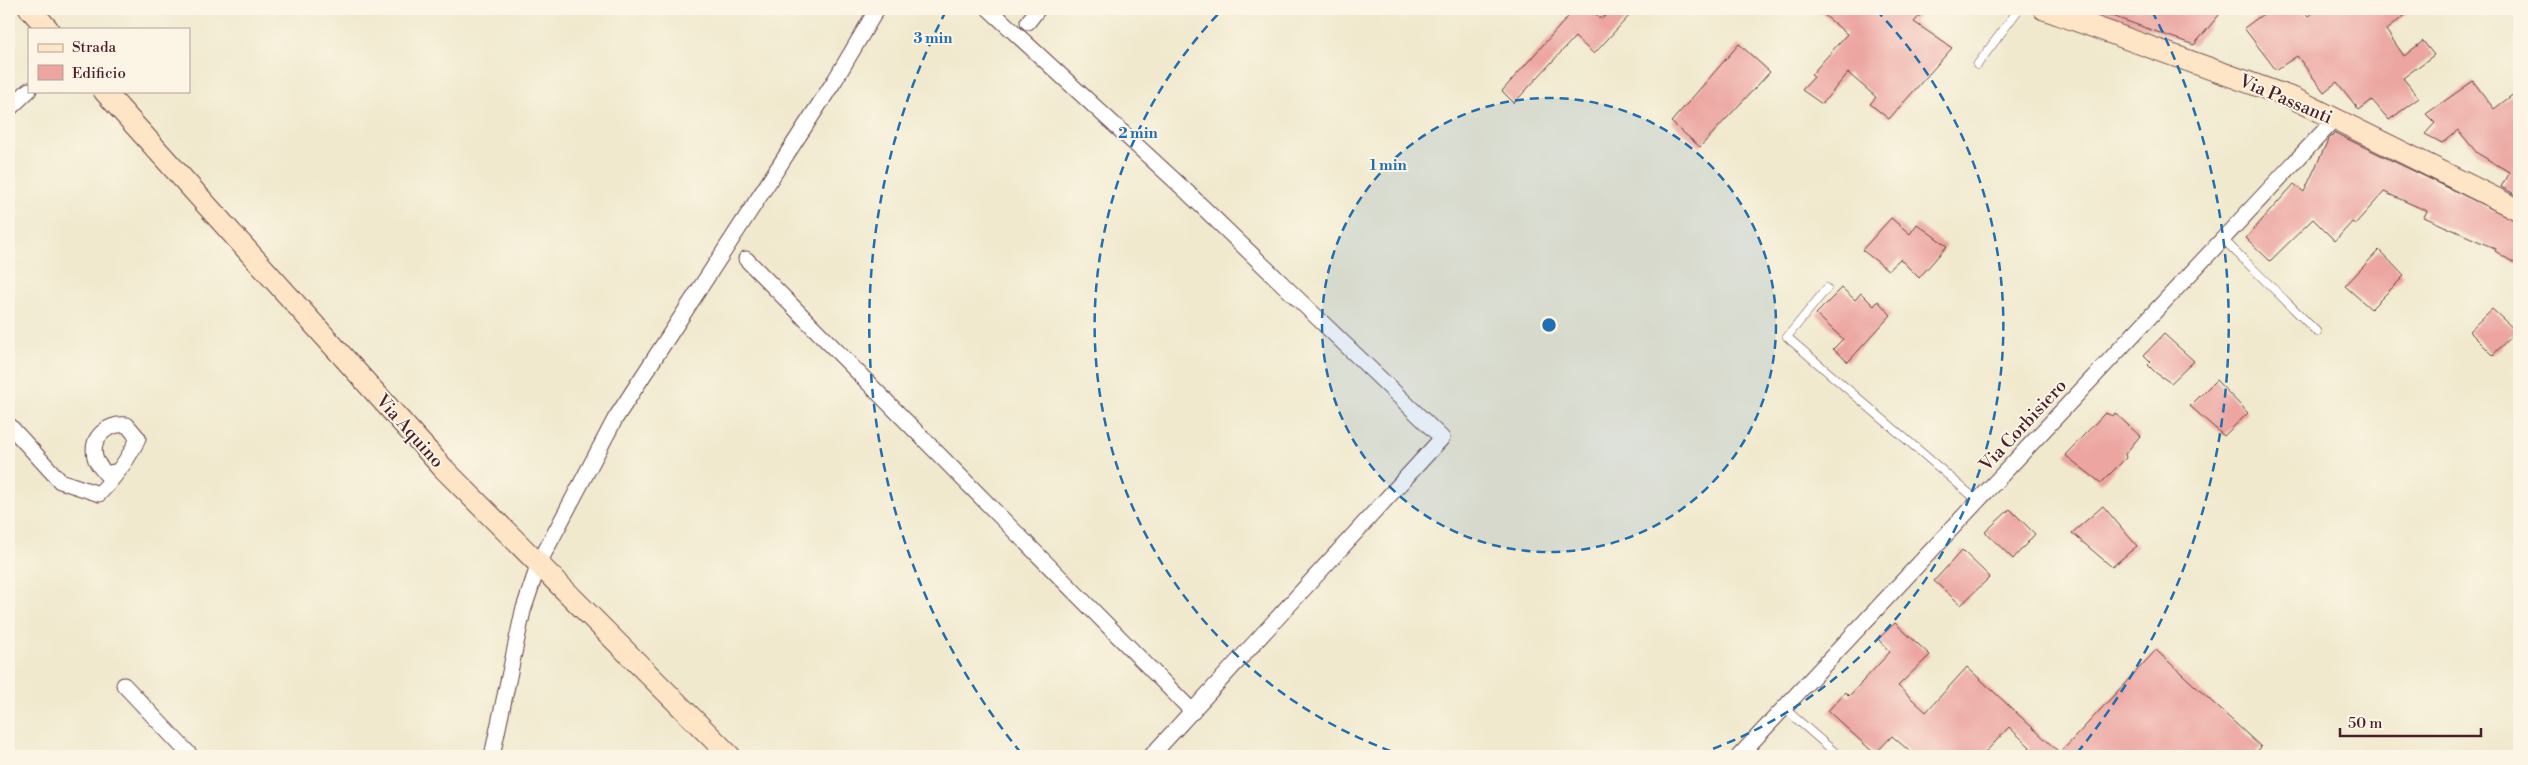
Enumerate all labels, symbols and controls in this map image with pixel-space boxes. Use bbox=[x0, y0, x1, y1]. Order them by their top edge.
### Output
legend bbox=[28, 28, 190, 92]
text: 3 min bbox=[913, 29, 953, 48]
text: Strada bbox=[72, 38, 116, 57]
text: Edificio bbox=[72, 64, 126, 83]
street label: Via Passanti bbox=[2235, 69, 2336, 129]
text: 2 min bbox=[1118, 124, 1158, 143]
text: 1 min bbox=[1369, 156, 1407, 175]
centre of rings bbox=[1540, 316, 1558, 334]
street label: Via Corbisiero bbox=[1974, 375, 2072, 477]
street label: Via Aquino bbox=[370, 389, 449, 473]
scale bar bbox=[2340, 705, 2482, 737]
text: 50 m bbox=[2348, 714, 2382, 733]

